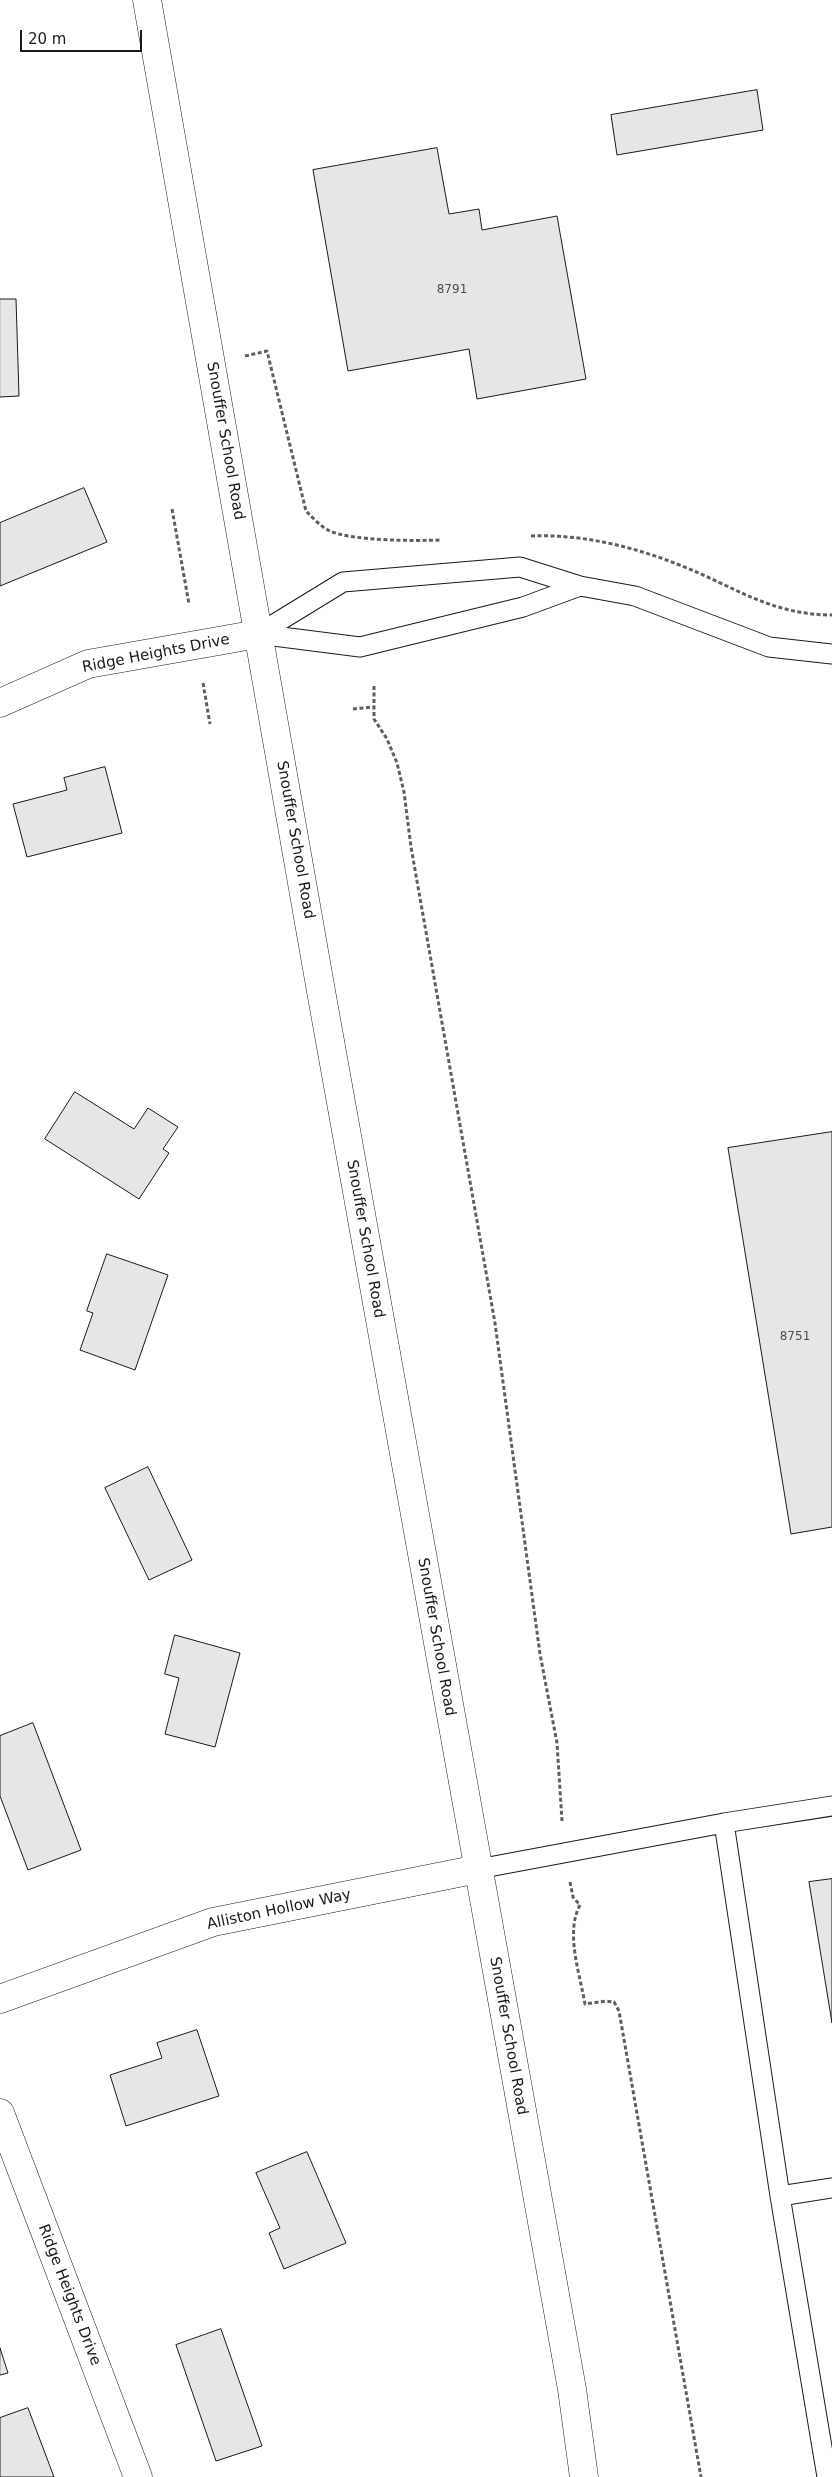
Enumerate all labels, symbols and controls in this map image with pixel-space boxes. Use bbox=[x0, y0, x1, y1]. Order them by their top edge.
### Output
scale bar bbox=[22, 20, 145, 52]
text: 20 m bbox=[28, 30, 66, 48]
house number: 8791 bbox=[437, 283, 467, 297]
street label: Snouffer School Road bbox=[202, 360, 248, 522]
street label: Ridge Heights Drive bbox=[81, 631, 231, 677]
street label: Snouffer School Road bbox=[272, 759, 318, 921]
street label: Snouffer School Road bbox=[342, 1158, 388, 1320]
house number: 8751 bbox=[780, 1330, 810, 1344]
street label: Snouffer School Road bbox=[413, 1556, 459, 1718]
street label: Alliston Hollow Way bbox=[205, 1886, 353, 1934]
street label: Snouffer School Road bbox=[485, 1955, 531, 2117]
street label: Ridge Heights Drive bbox=[34, 2222, 104, 2368]

